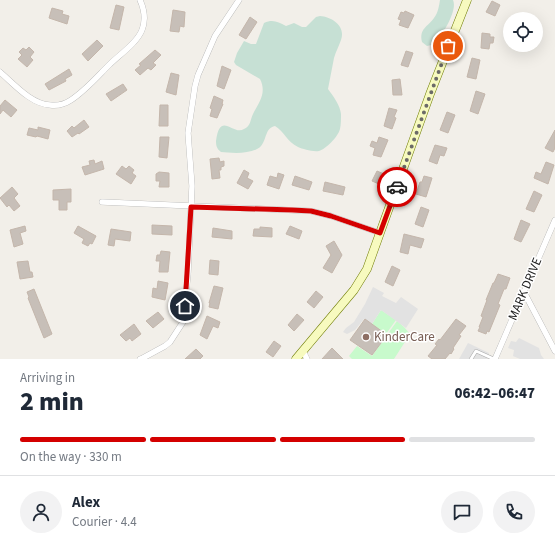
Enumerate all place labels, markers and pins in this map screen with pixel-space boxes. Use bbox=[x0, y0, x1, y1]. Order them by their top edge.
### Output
pin bbox=[431, 29, 465, 63]
pin bbox=[168, 289, 202, 323]
place label: KinderCare bbox=[374, 328, 435, 346]
marker: KinderCare bbox=[361, 332, 371, 342]

